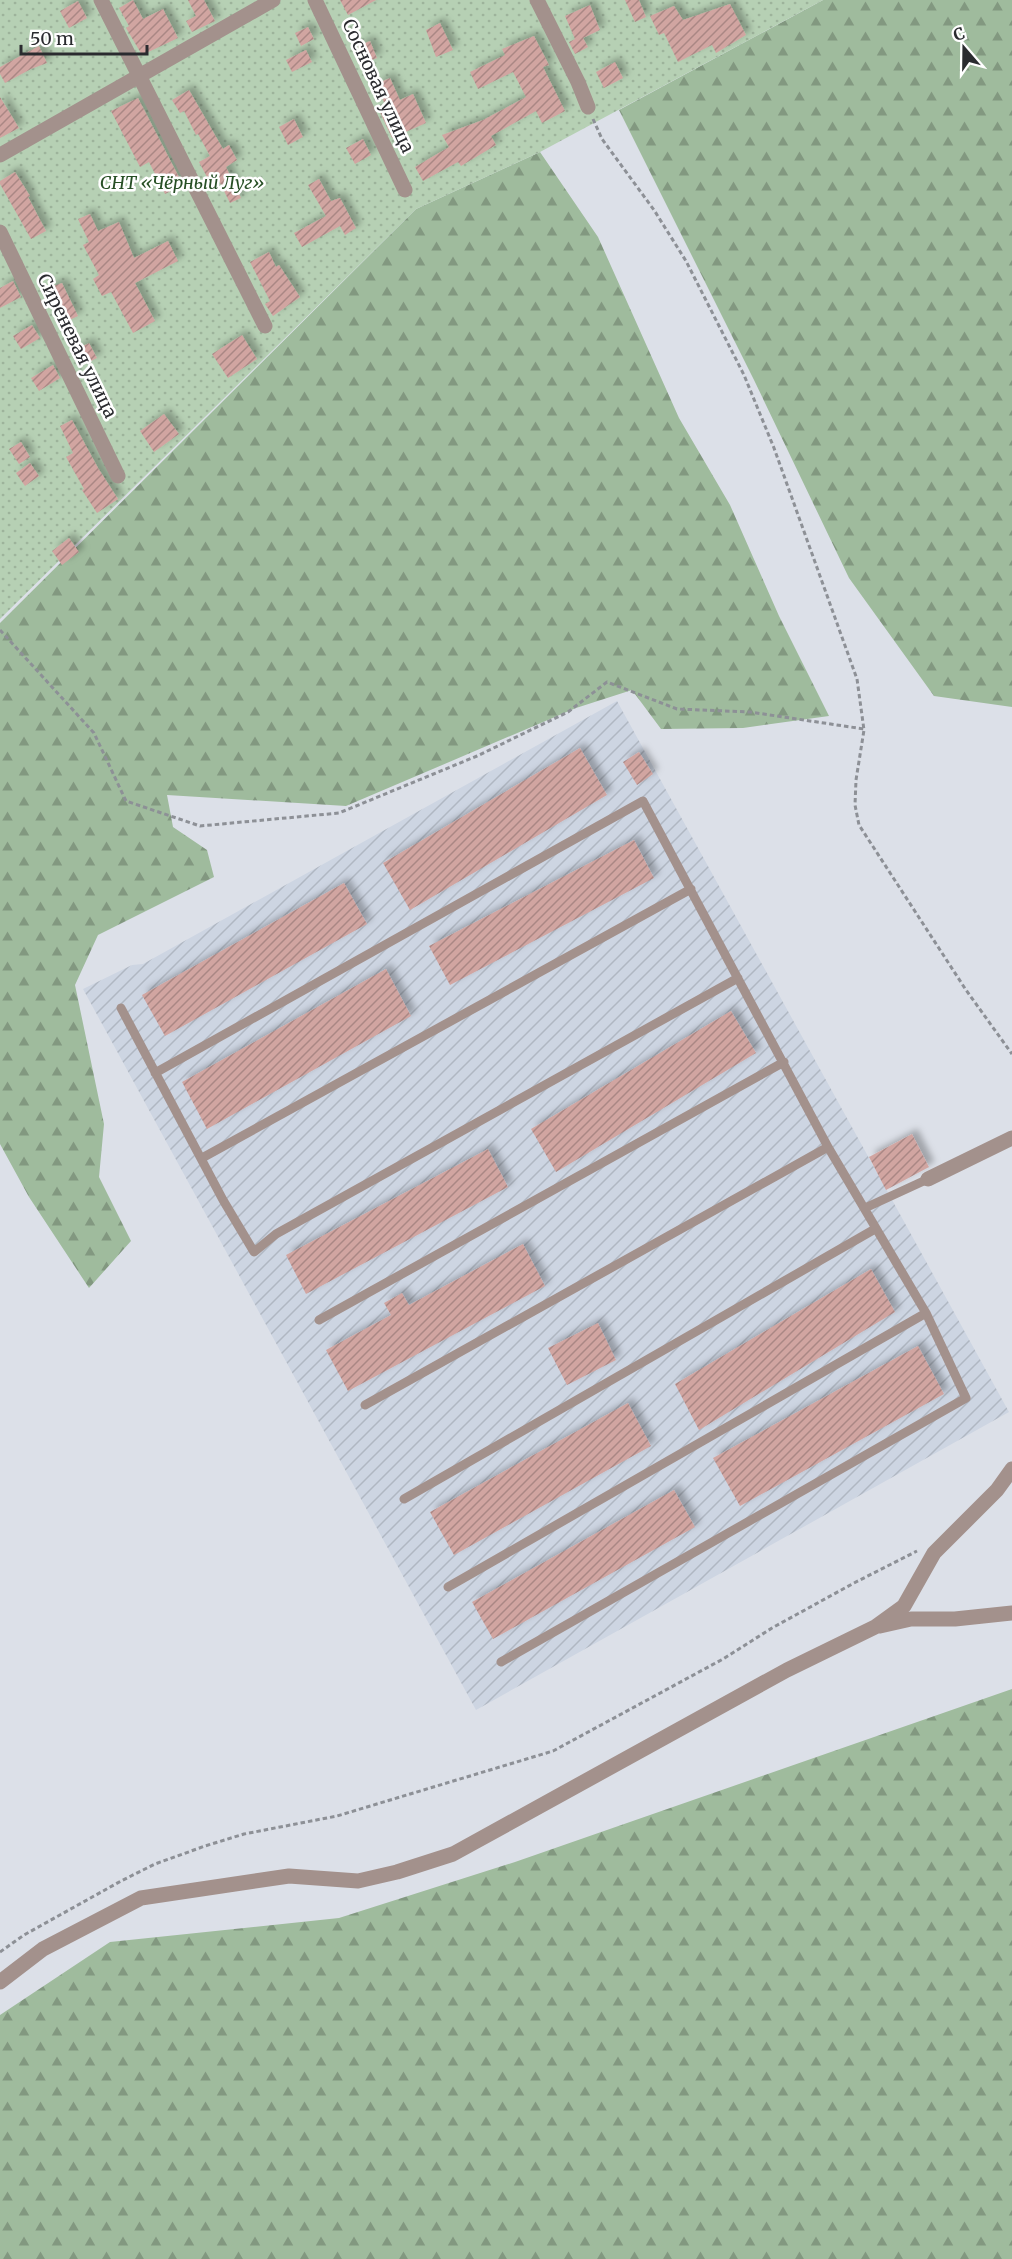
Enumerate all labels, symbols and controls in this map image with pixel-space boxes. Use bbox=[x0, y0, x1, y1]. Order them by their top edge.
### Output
street label: Сосновая улица bbox=[337, 15, 420, 157]
scale bar bbox=[21, 18, 147, 56]
north arrow bbox=[934, 18, 994, 78]
text: С bbox=[950, 23, 967, 45]
text: 50 m bbox=[30, 27, 74, 50]
park label: СНТ «Чёрный Луг» bbox=[100, 171, 264, 194]
street label: Сиреневая улица bbox=[33, 270, 122, 422]

